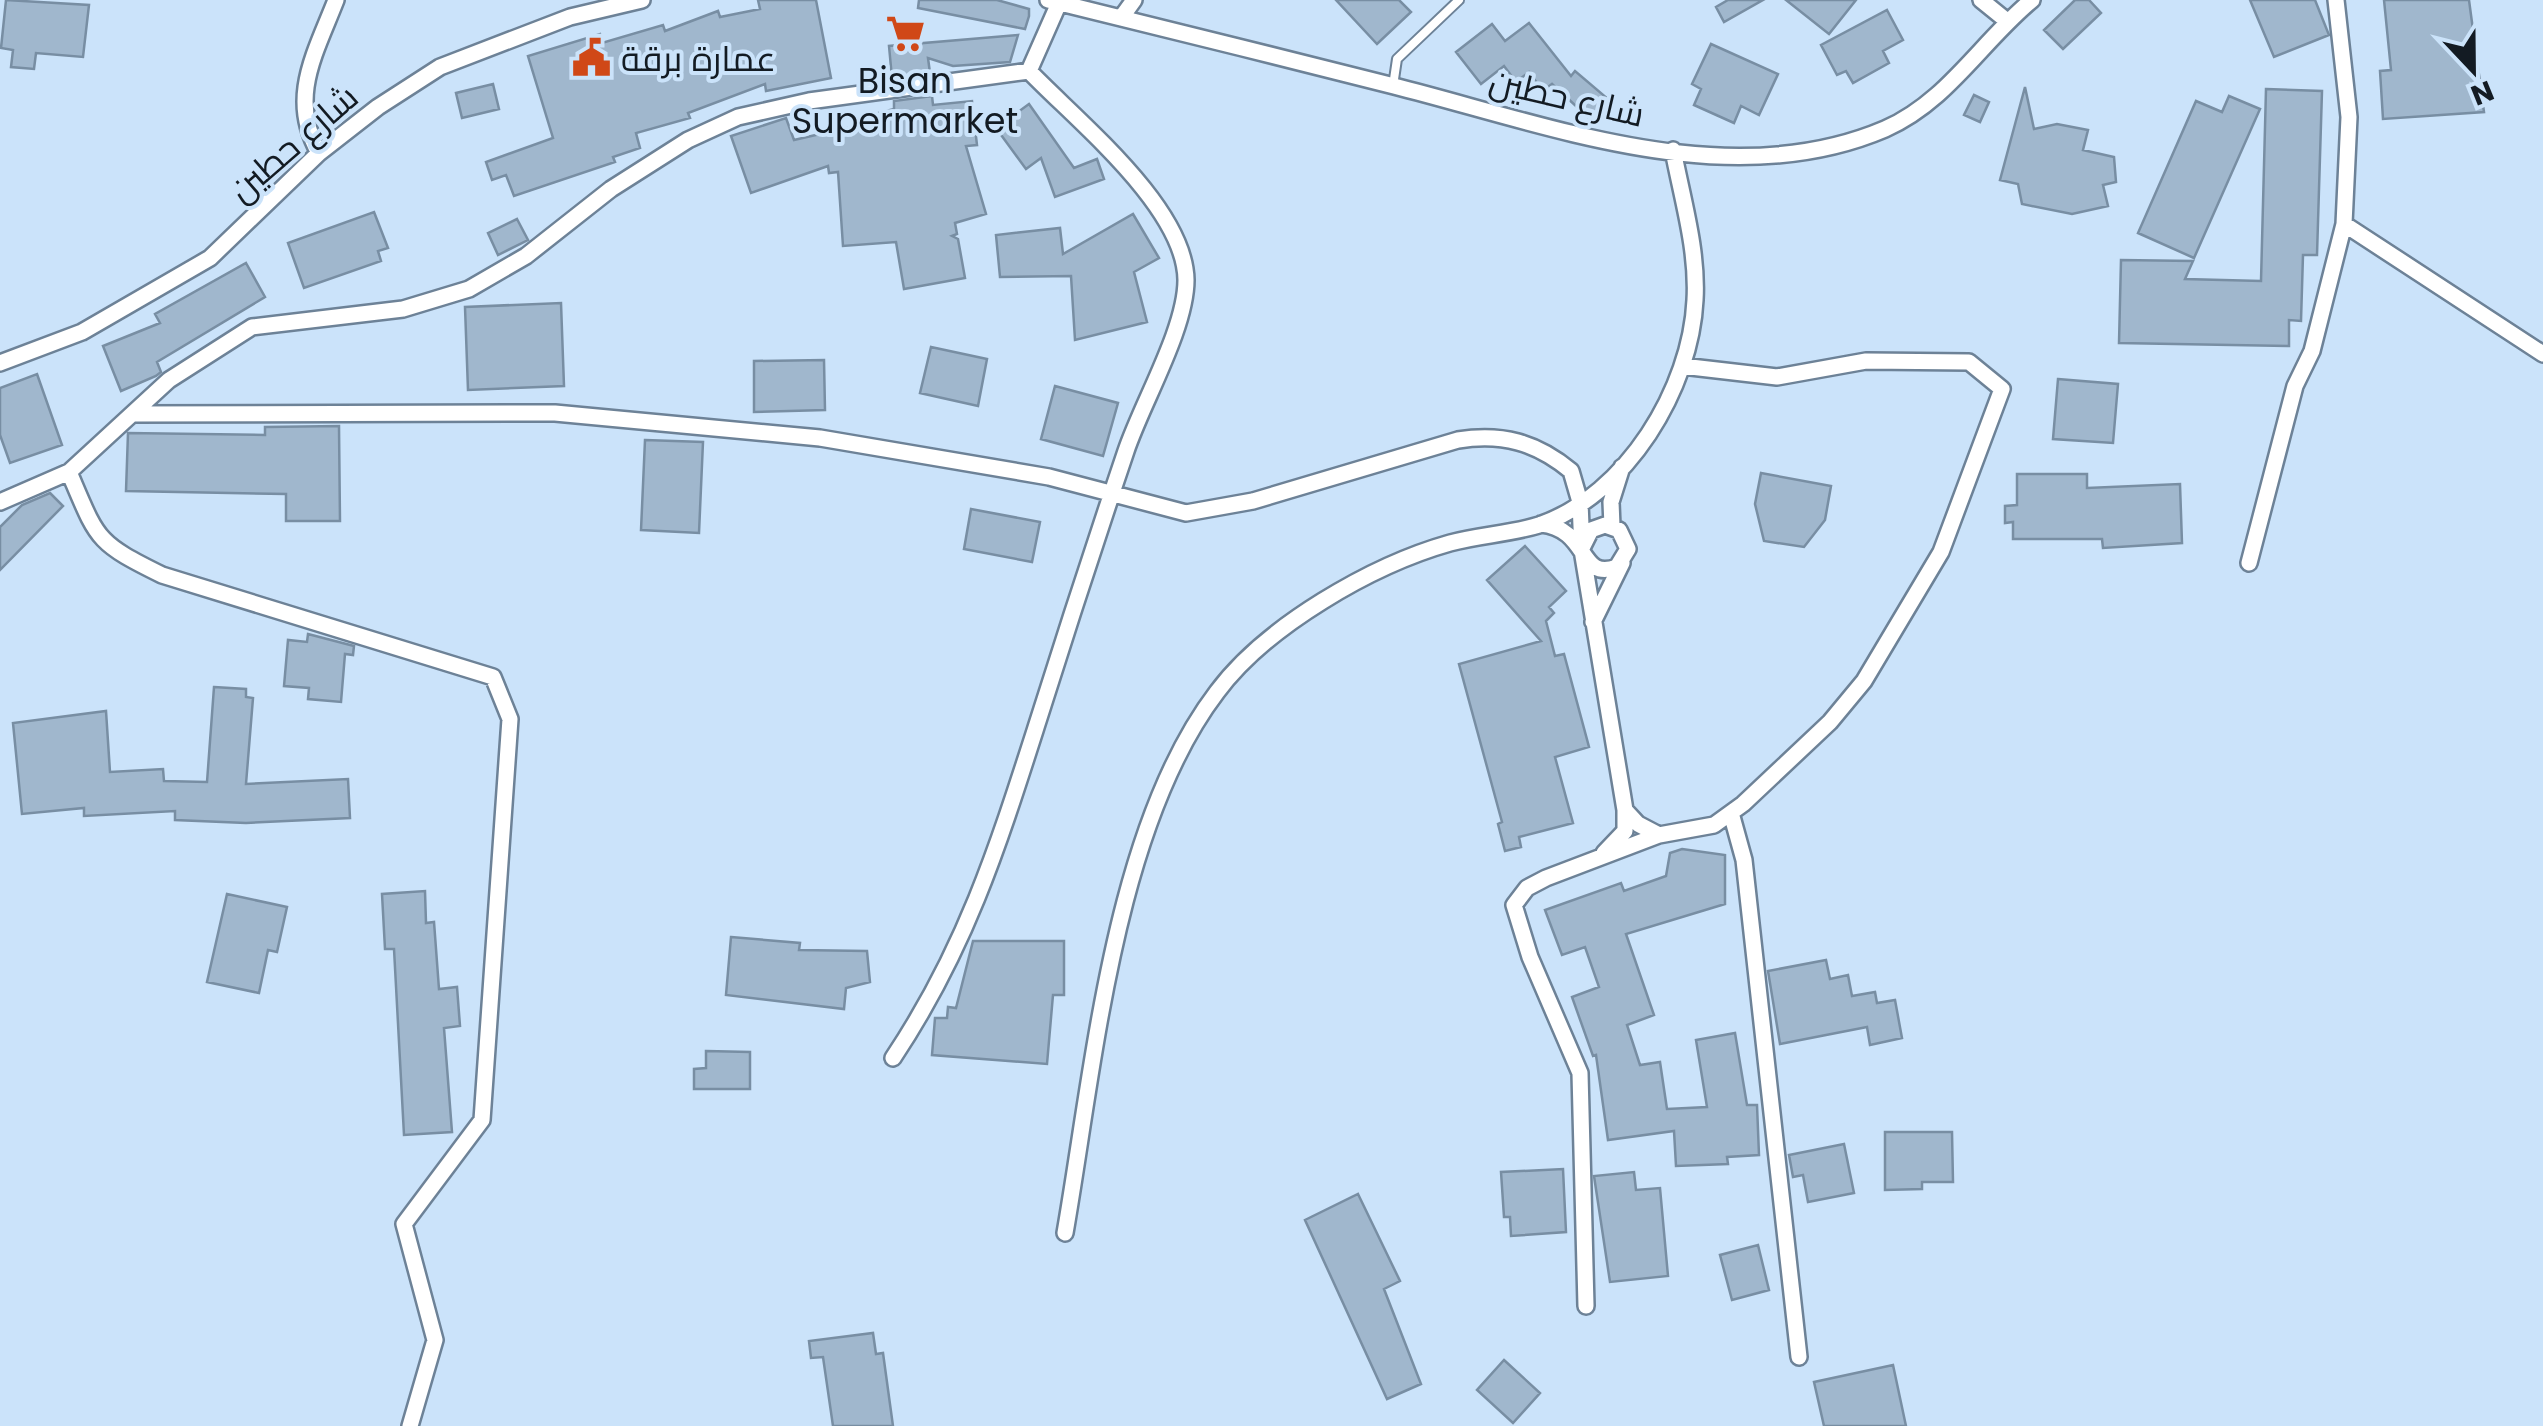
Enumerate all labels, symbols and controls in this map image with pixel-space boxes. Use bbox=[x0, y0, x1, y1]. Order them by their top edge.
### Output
supermarket icon: Bisan Supermarket bbox=[884, 12, 926, 54]
north arrow bbox=[2423, 20, 2523, 120]
place label: عمارة برقة bbox=[621, 34, 776, 83]
public building icon: عمارة برقة bbox=[570, 37, 612, 79]
street label: شارع حطين bbox=[1485, 55, 1649, 139]
place label: Bisan Supermarket bbox=[792, 56, 1018, 145]
text: N bbox=[2465, 71, 2499, 115]
street label: شارع حطين bbox=[217, 73, 369, 213]

